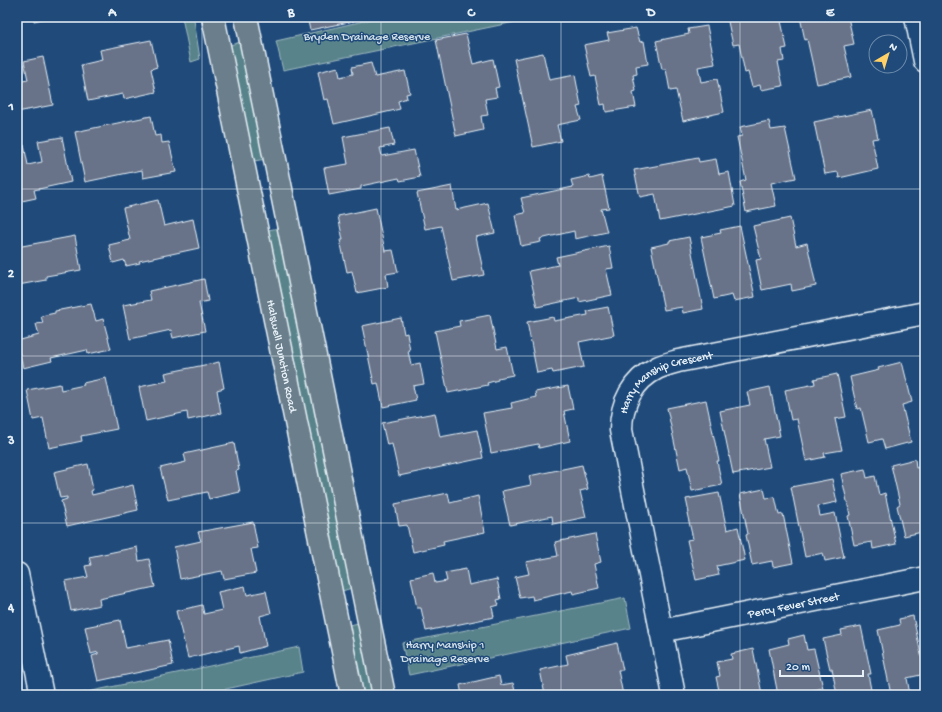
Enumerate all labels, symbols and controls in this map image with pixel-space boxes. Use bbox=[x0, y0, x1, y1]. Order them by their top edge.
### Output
text: A bbox=[107, 6, 117, 21]
text: B bbox=[287, 6, 296, 21]
text: C bbox=[466, 6, 476, 21]
text: D bbox=[646, 6, 656, 21]
text: E bbox=[826, 6, 835, 21]
park label: Bryden Drainage Reserve bbox=[303, 31, 431, 45]
north arrow bbox=[868, 34, 908, 74]
text: N bbox=[886, 41, 899, 55]
text: 1 bbox=[7, 100, 14, 115]
text: 2 bbox=[8, 267, 15, 282]
street label: Halswell Junction Road bbox=[262, 299, 299, 415]
street label: Harry Manship Crescent bbox=[618, 349, 715, 416]
text: 3 bbox=[7, 434, 15, 449]
street label: Percy Fever Street bbox=[746, 590, 842, 623]
text: 4 bbox=[7, 601, 15, 616]
park label: Harry Manship 1 Drainage Reserve bbox=[400, 639, 490, 667]
scale bar bbox=[780, 652, 863, 678]
text: 20 m bbox=[786, 661, 811, 675]

